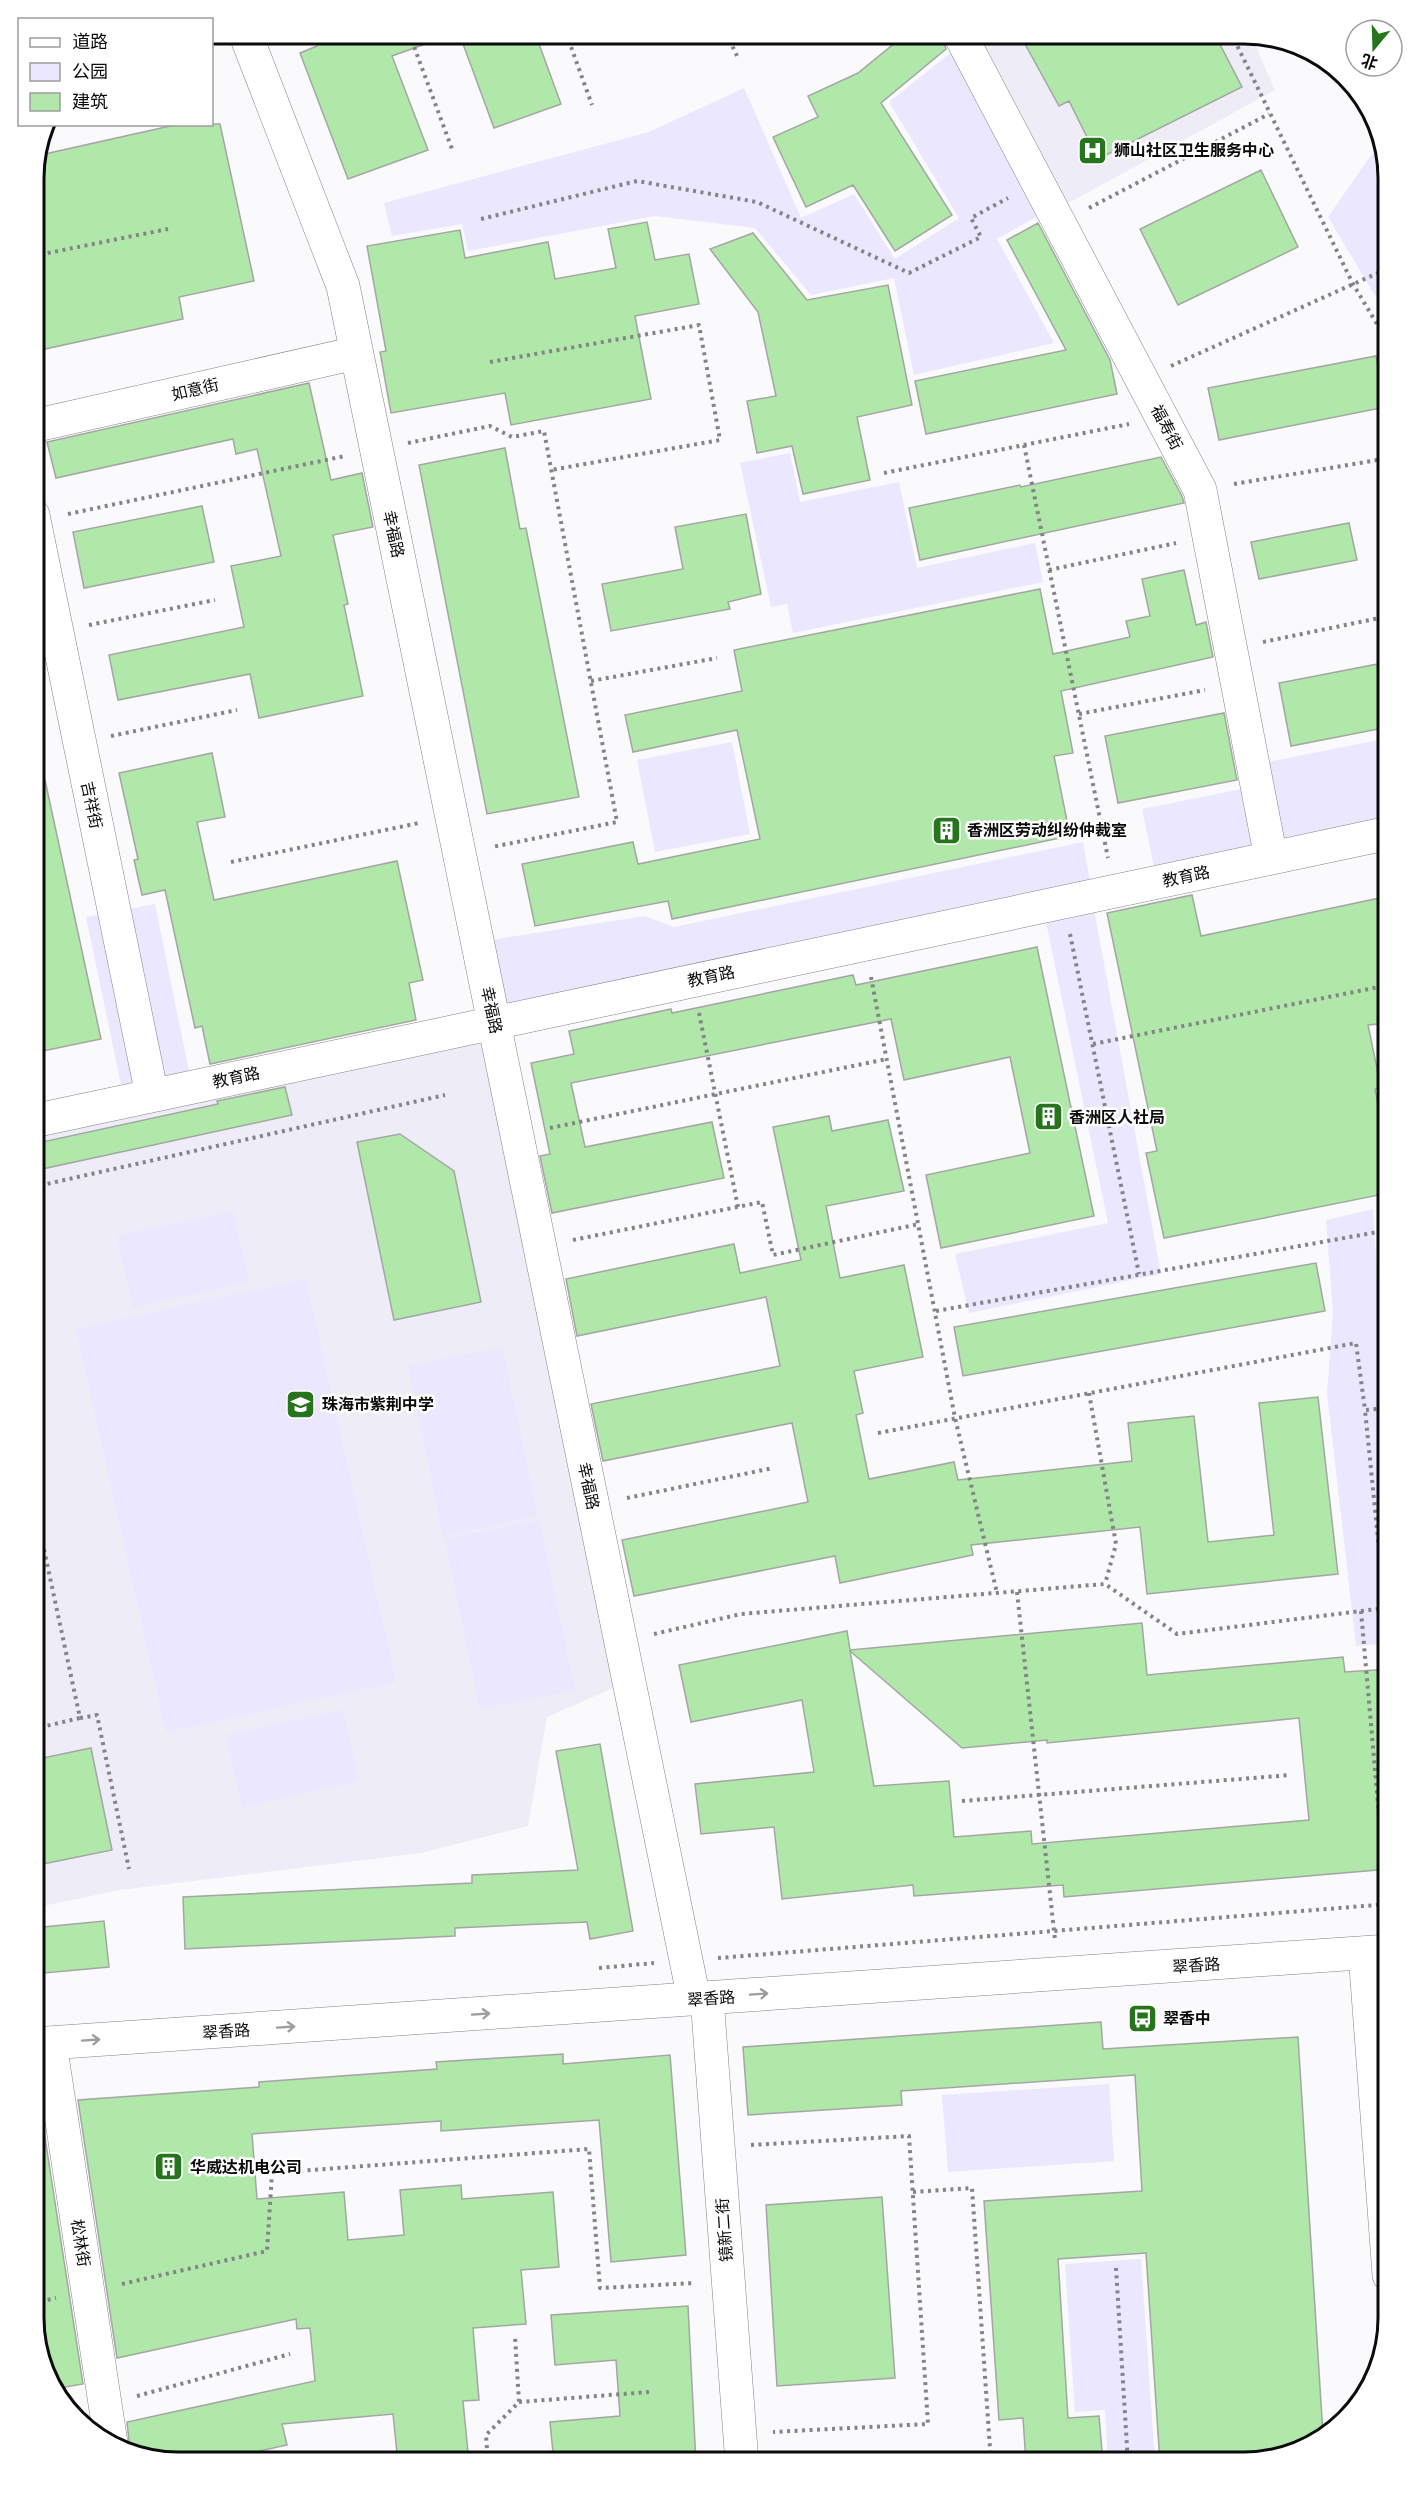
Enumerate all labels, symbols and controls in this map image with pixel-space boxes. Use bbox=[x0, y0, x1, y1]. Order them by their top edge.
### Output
legend bbox=[18, 18, 213, 126]
north arrow bbox=[1344, 18, 1404, 78]
text: 道路 bbox=[72, 29, 108, 54]
text: 北 bbox=[1358, 48, 1381, 75]
text: 公园 bbox=[72, 59, 108, 84]
text: 建筑 bbox=[72, 89, 108, 114]
hospital icon: 狮山社区卫生服务中心 bbox=[1077, 134, 1109, 166]
place label: 狮山社区卫生服务中心 bbox=[1114, 139, 1274, 162]
street label: 如意街 bbox=[169, 373, 221, 406]
street label: 福寿街 bbox=[1145, 401, 1188, 454]
street label: 幸福路 bbox=[377, 508, 410, 560]
street label: 吉祥街 bbox=[75, 779, 108, 831]
building icon: 香洲区劳动纠纷仲裁室 bbox=[930, 814, 962, 846]
place label: 香洲区劳动纠纷仲裁室 bbox=[967, 819, 1127, 842]
street label: 教育路 bbox=[1160, 860, 1212, 893]
street label: 教育路 bbox=[685, 960, 737, 993]
street label: 幸福路 bbox=[475, 984, 508, 1036]
street label: 教育路 bbox=[210, 1061, 262, 1094]
building icon: 香洲区人社局 bbox=[1032, 1101, 1064, 1133]
place label: 香洲区人社局 bbox=[1069, 1106, 1165, 1129]
school or university icon: 珠海市紫荆中学 bbox=[285, 1388, 317, 1420]
place label: 珠海市紫荆中学 bbox=[322, 1393, 434, 1416]
street label: 幸福路 bbox=[572, 1460, 605, 1512]
street label: 翠香路 bbox=[1171, 1952, 1221, 1979]
street label: 翠香路 bbox=[686, 1985, 736, 2012]
one-way arrow bbox=[748, 1989, 768, 2000]
bus stop icon: 翠香中 bbox=[1126, 2002, 1158, 2034]
place label: 翠香中 bbox=[1163, 2007, 1211, 2030]
one-way arrow bbox=[470, 2008, 490, 2019]
street label: 翠香路 bbox=[201, 2018, 251, 2045]
one-way arrow bbox=[275, 2021, 295, 2032]
one-way arrow bbox=[81, 2034, 101, 2045]
building icon: 华威达机电公司 bbox=[153, 2151, 185, 2183]
place label: 华威达机电公司 bbox=[190, 2156, 302, 2179]
street label: 镜新二街 bbox=[711, 2197, 738, 2263]
street label: 松林街 bbox=[65, 2218, 96, 2269]

